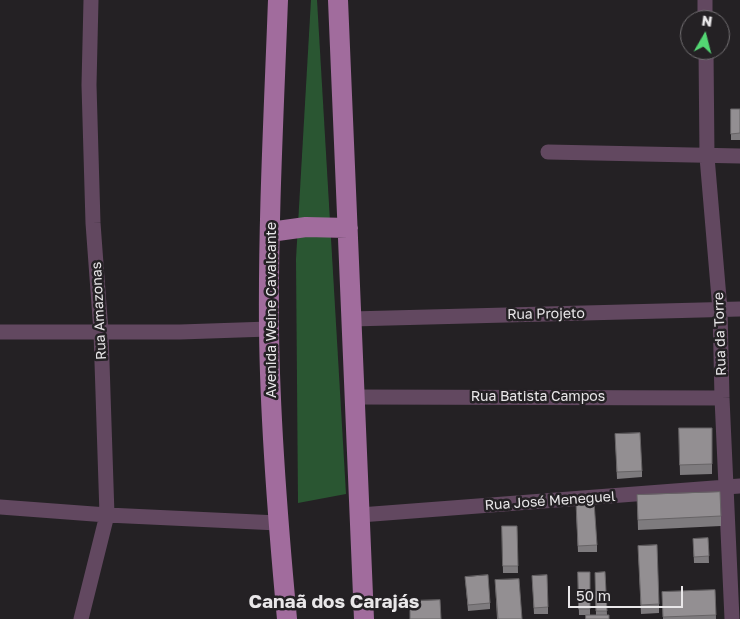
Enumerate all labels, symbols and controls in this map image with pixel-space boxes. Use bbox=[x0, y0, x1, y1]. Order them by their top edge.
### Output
north arrow bbox=[680, 10, 730, 60]
text: N bbox=[701, 11, 713, 30]
street label: Avenida Weine Cavalcante bbox=[264, 222, 280, 398]
street label: Rua Amazonas bbox=[88, 261, 110, 361]
street label: Rua da Torre bbox=[710, 292, 730, 376]
street label: Rua Projeto bbox=[507, 305, 585, 323]
street label: Rua Batista Campos bbox=[471, 389, 605, 405]
street label: Rua José Meneguel bbox=[484, 488, 616, 514]
scale bar bbox=[570, 576, 685, 608]
text: 50 m bbox=[576, 586, 611, 604]
district label: Canaã dos Carajás bbox=[249, 591, 419, 613]

